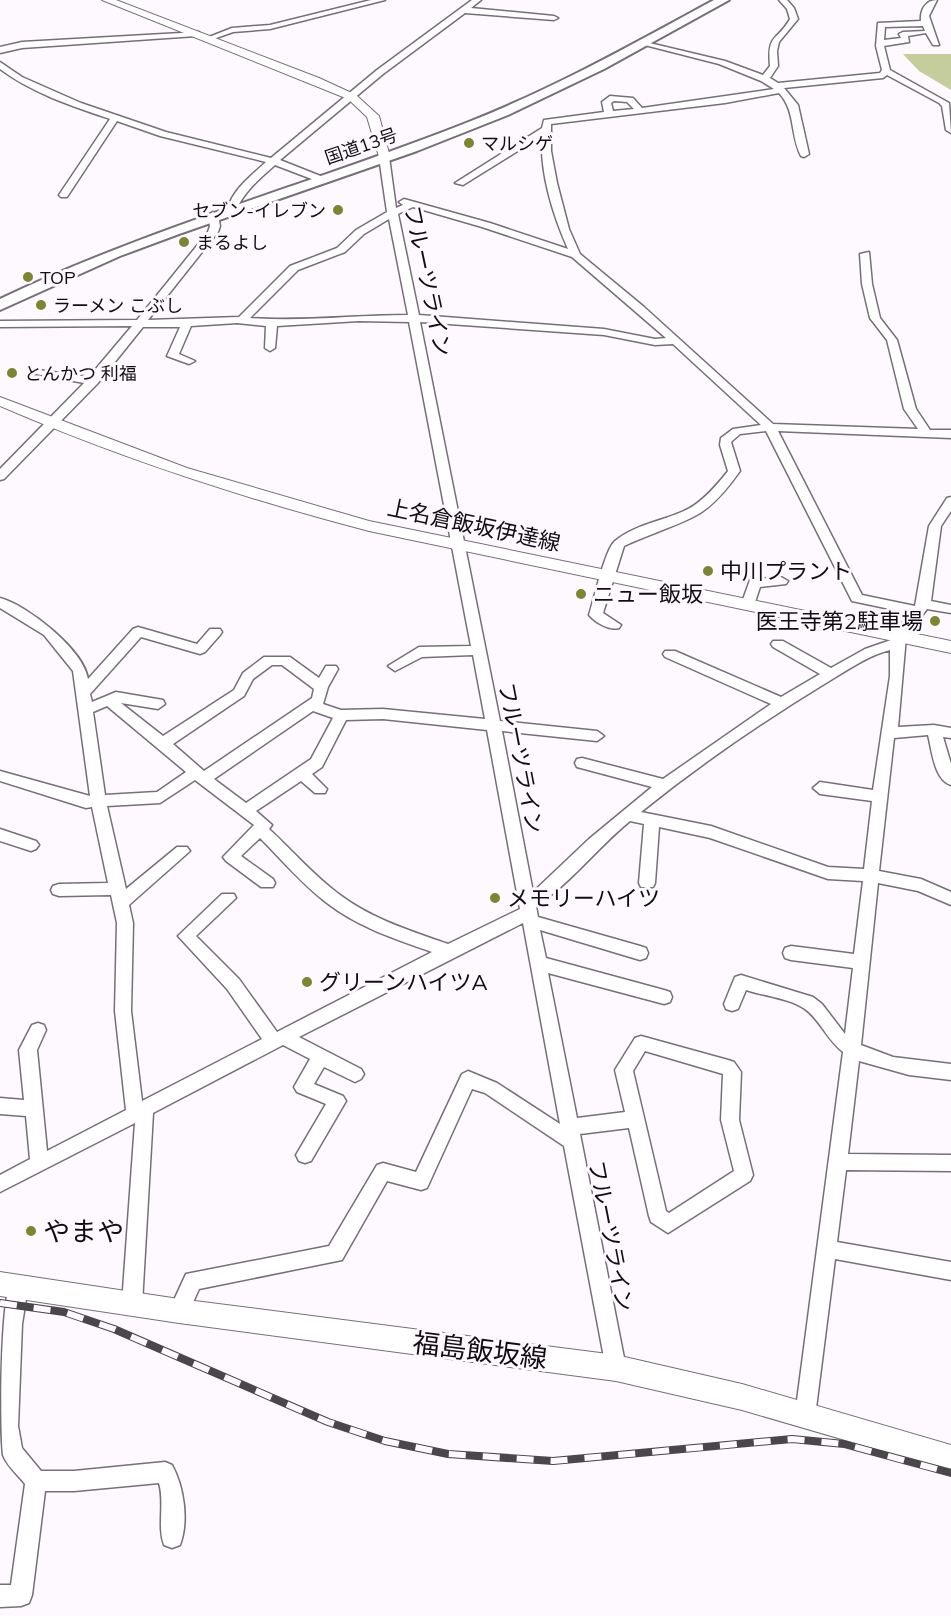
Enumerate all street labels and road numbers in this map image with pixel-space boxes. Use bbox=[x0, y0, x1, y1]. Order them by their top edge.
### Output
street label: 国道13号 bbox=[322, 123, 400, 169]
street label: フルーツライン bbox=[398, 203, 458, 359]
street label: 上名倉飯坂伊達線 bbox=[385, 493, 563, 557]
street label: フルーツライン bbox=[493, 680, 549, 836]
street label: フルーツライン bbox=[583, 1158, 639, 1314]
street label: 福島飯坂線 bbox=[411, 1325, 549, 1375]

